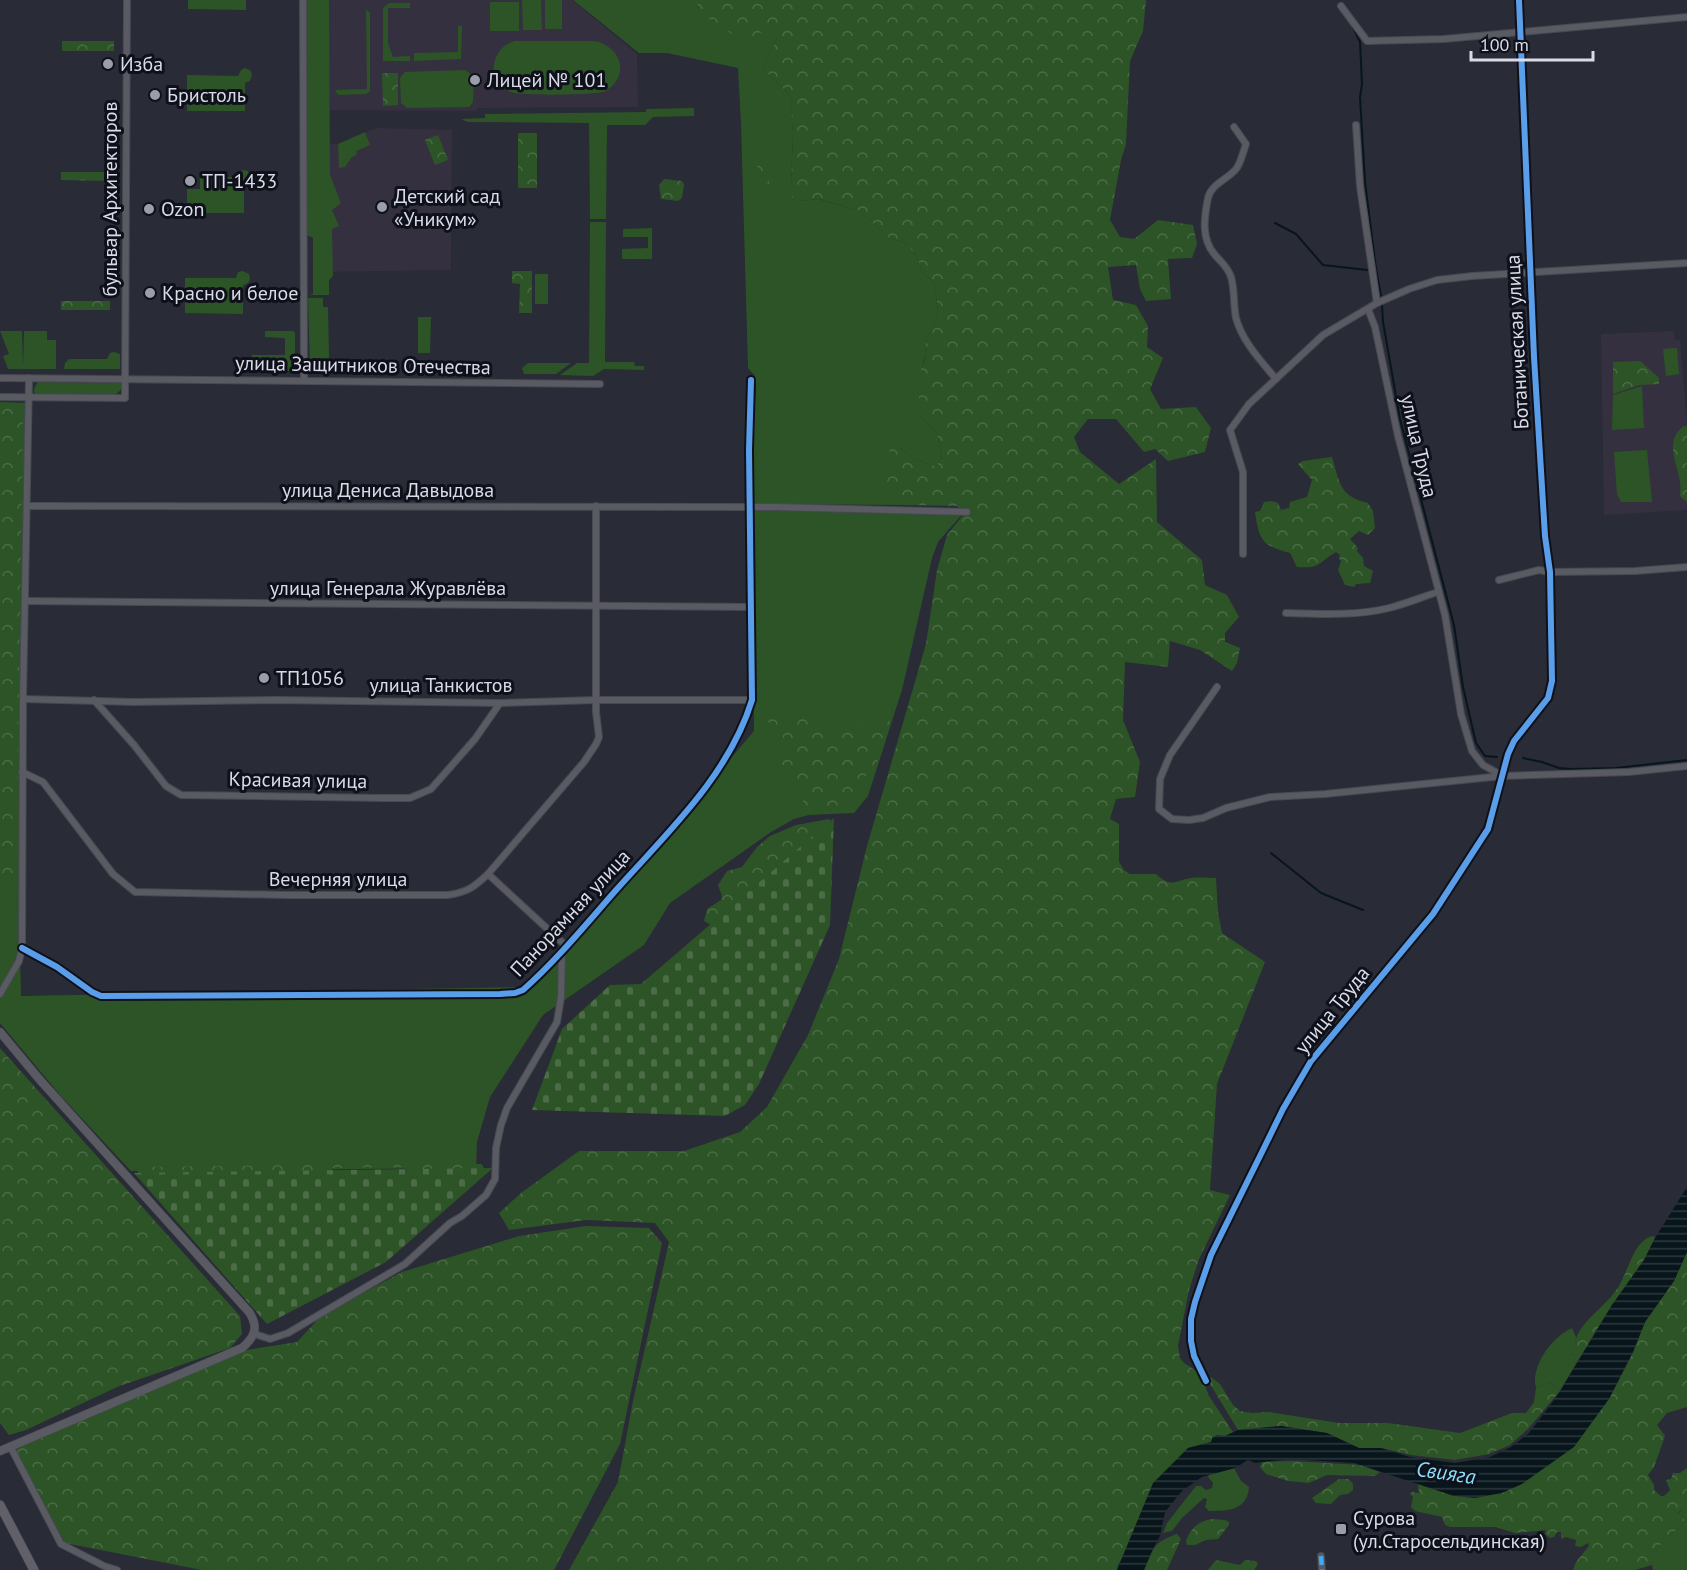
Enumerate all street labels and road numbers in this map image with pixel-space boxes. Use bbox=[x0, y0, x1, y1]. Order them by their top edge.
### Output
street label: бульвар Архитекторов bbox=[97, 102, 123, 296]
street label: Ботаническая улица bbox=[1499, 254, 1535, 430]
street label: улица Защитников Отечества bbox=[235, 350, 491, 380]
street label: улица Труда bbox=[1395, 392, 1443, 500]
street label: улица Дениса Давыдова bbox=[282, 477, 494, 503]
street label: улица Генерала Журавлёва bbox=[270, 575, 506, 601]
street label: улица Танкистов bbox=[370, 672, 512, 698]
street label: Красивая улица bbox=[229, 766, 367, 794]
street label: Панорамная улица bbox=[504, 844, 636, 982]
street label: Вечерняя улица bbox=[269, 866, 407, 892]
street label: улица Труда bbox=[1289, 961, 1375, 1059]

